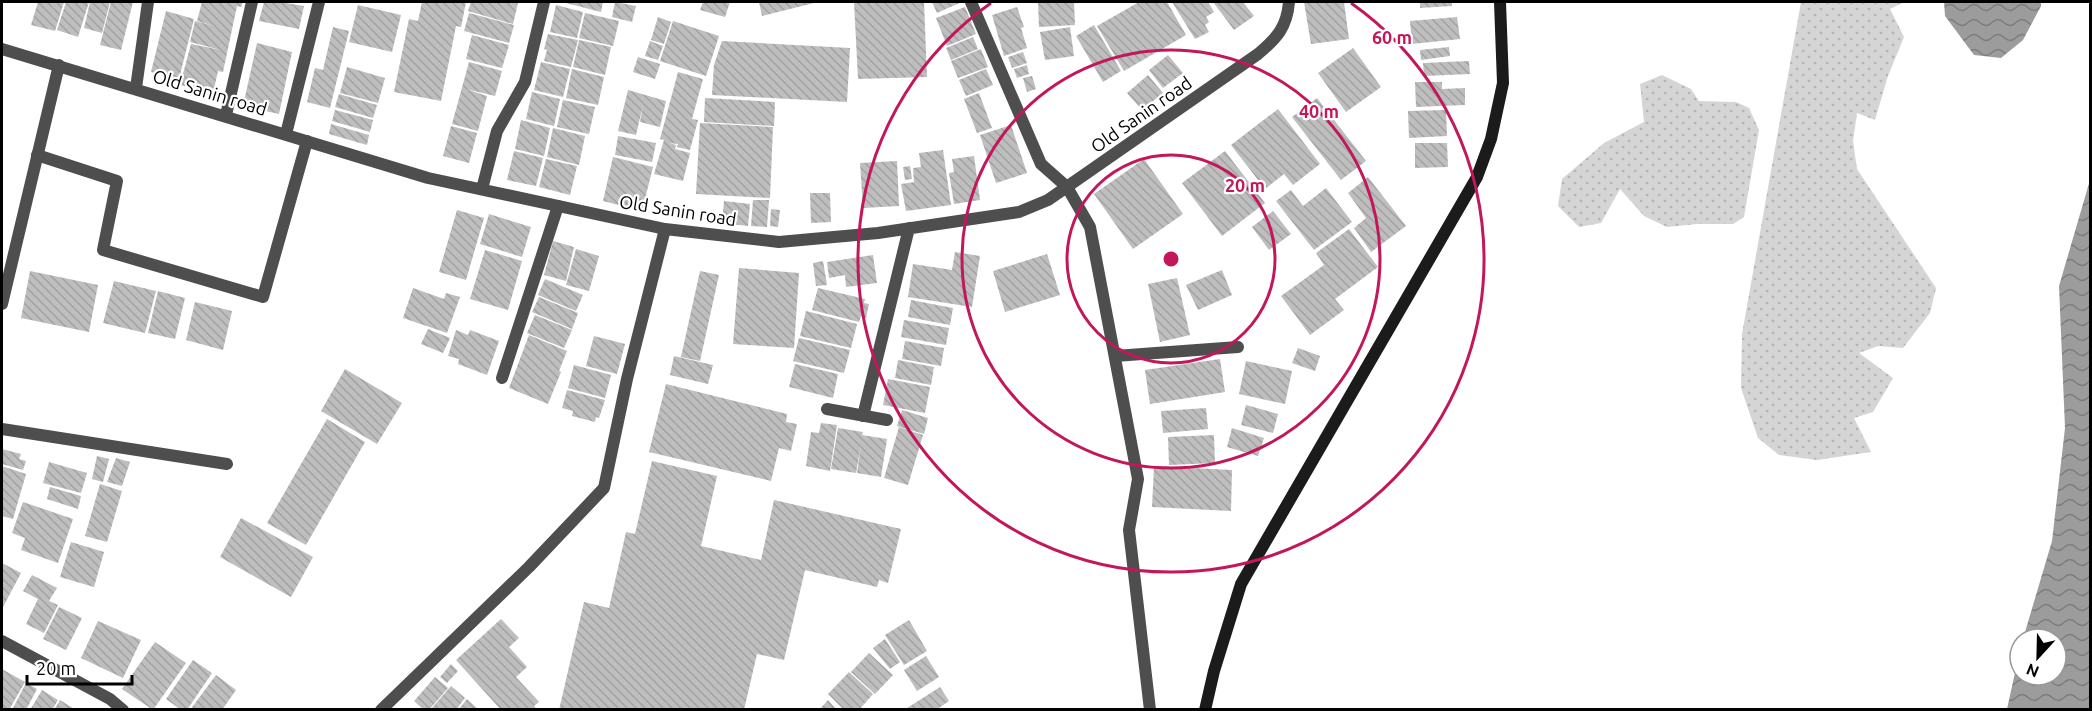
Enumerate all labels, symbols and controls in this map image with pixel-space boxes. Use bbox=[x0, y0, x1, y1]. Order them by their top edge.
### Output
text: 60 m bbox=[1372, 27, 1412, 47]
street label: Old Sanin road bbox=[151, 65, 269, 119]
street label: Old Sanin road bbox=[1087, 72, 1195, 156]
text: 40 m bbox=[1299, 101, 1339, 121]
text: 20 m bbox=[1225, 175, 1265, 195]
street label: Old Sanin road bbox=[618, 191, 738, 229]
centre of rings bbox=[1161, 249, 1181, 269]
north arrow bbox=[2008, 627, 2068, 687]
scale bar bbox=[27, 648, 132, 686]
text: 20 m bbox=[36, 658, 76, 678]
text: N bbox=[2023, 660, 2041, 681]

